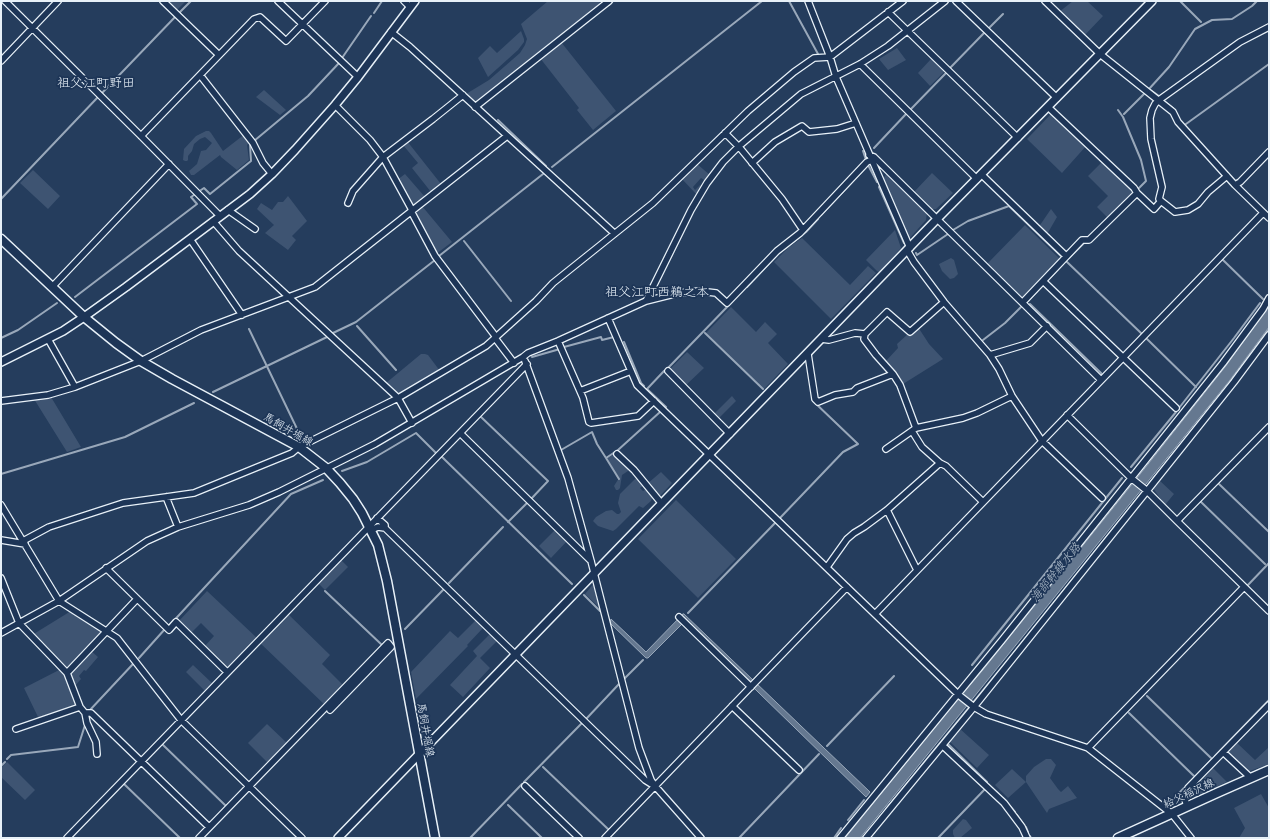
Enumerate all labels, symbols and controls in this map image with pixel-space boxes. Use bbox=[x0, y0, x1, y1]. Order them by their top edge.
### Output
district label: 祖父江町野田 bbox=[57, 76, 135, 92]
district label: 祖父江町西鵜之本 bbox=[605, 285, 709, 301]
street label: 馬飼井堀線 bbox=[261, 411, 315, 449]
water label: 海部幹線水路 bbox=[1028, 540, 1084, 606]
street label: 馬飼井堀線 bbox=[414, 702, 436, 758]
street label: 給父稲沢線 bbox=[1161, 776, 1217, 812]

